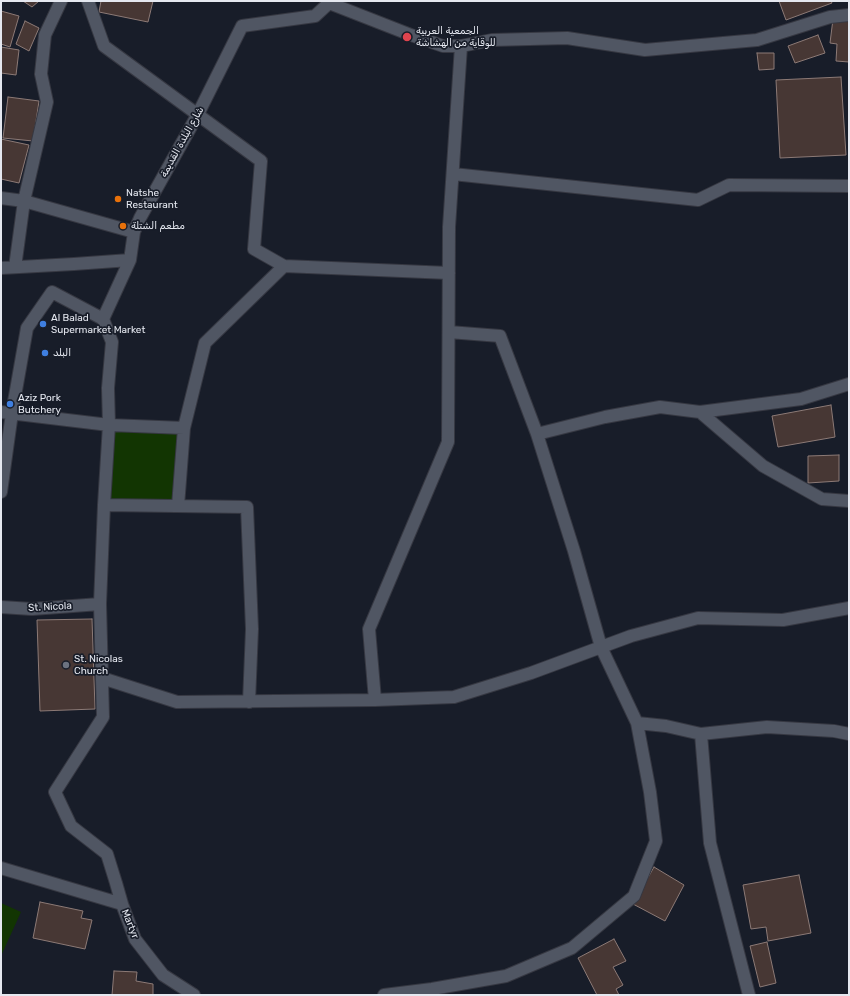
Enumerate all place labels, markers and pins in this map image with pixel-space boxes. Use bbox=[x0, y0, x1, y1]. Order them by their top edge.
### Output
place label: الجمعية العربية للوقاية من الهشاشة bbox=[416, 25, 496, 48]
marker: الجمعية العربية للوقاية من الهشاشة bbox=[401, 31, 413, 43]
place label: Natshe Restaurant bbox=[126, 187, 178, 210]
marker: Natshe Restaurant bbox=[113, 194, 123, 204]
place label: مطعم الشتلة bbox=[131, 220, 185, 232]
marker: مطعم الشتلة bbox=[118, 221, 128, 231]
place label: Al Balad Supermarket Market bbox=[51, 312, 145, 336]
marker: Al Balad Supermarket Market bbox=[38, 319, 48, 329]
place label: البلد bbox=[53, 347, 71, 359]
marker: البلد bbox=[40, 348, 50, 358]
place label: Aziz Pork Butchery bbox=[18, 392, 61, 416]
marker: Aziz Pork Butchery bbox=[5, 399, 15, 409]
place label: St. Nicolas Church bbox=[74, 653, 123, 676]
marker: St. Nicolas Church bbox=[61, 660, 71, 670]

